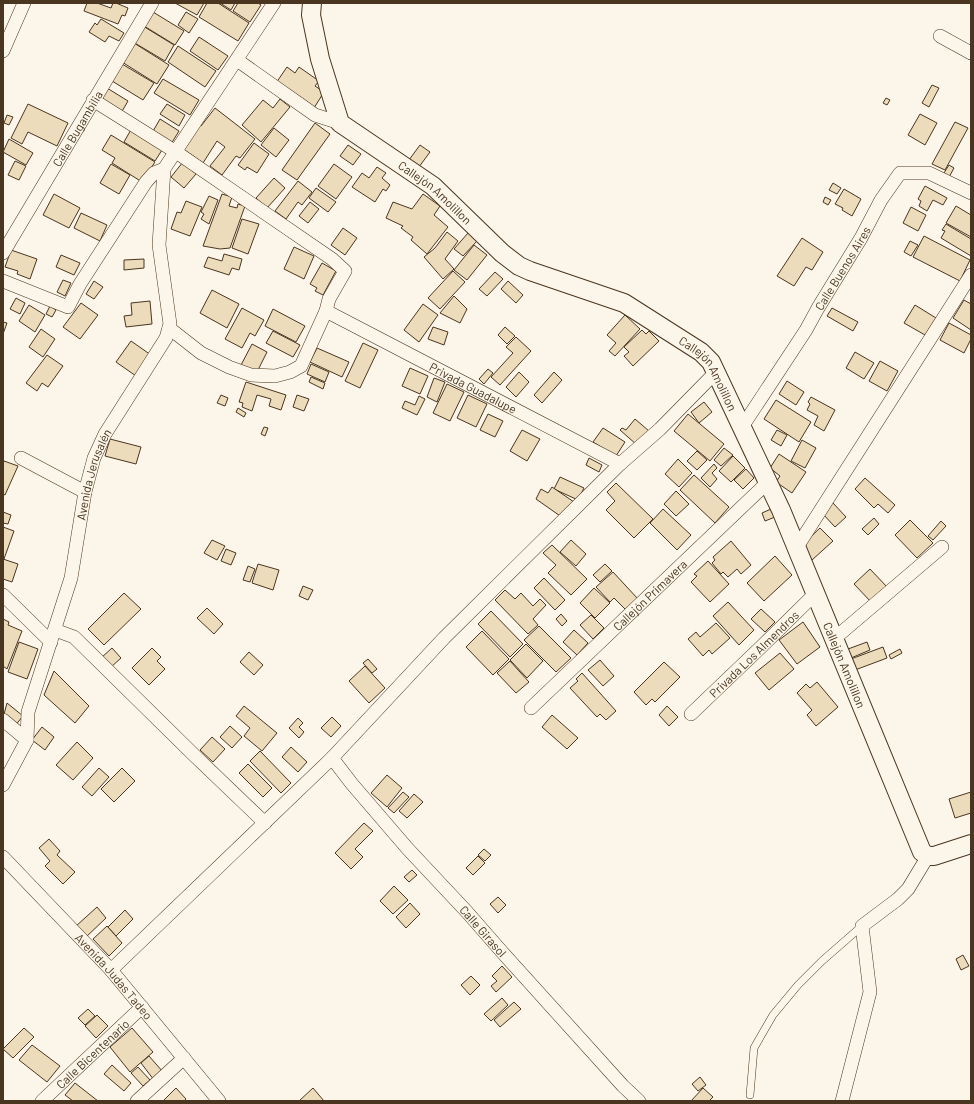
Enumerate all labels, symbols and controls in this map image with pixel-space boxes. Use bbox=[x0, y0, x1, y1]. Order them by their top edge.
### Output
street label: Calle Bugambilia bbox=[49, 88, 105, 169]
street label: Callejón Amolillon bbox=[396, 158, 475, 227]
street label: Calle Buenos Aires bbox=[811, 224, 873, 313]
street label: Callejón Amolillon bbox=[677, 333, 740, 413]
street label: Privada Guadalupe bbox=[427, 359, 519, 416]
street label: Avenida Jerusalén bbox=[74, 426, 114, 521]
street label: Callejón Primavera bbox=[610, 556, 689, 633]
street label: Privada Los Almendros bbox=[706, 607, 801, 700]
street label: Callejón Amolillon bbox=[821, 620, 869, 710]
street label: Calle Girasol bbox=[457, 902, 510, 960]
street label: Avenida Judas Tadeo bbox=[73, 930, 156, 1022]
street label: Calle Bicentenario bbox=[53, 1016, 132, 1091]

